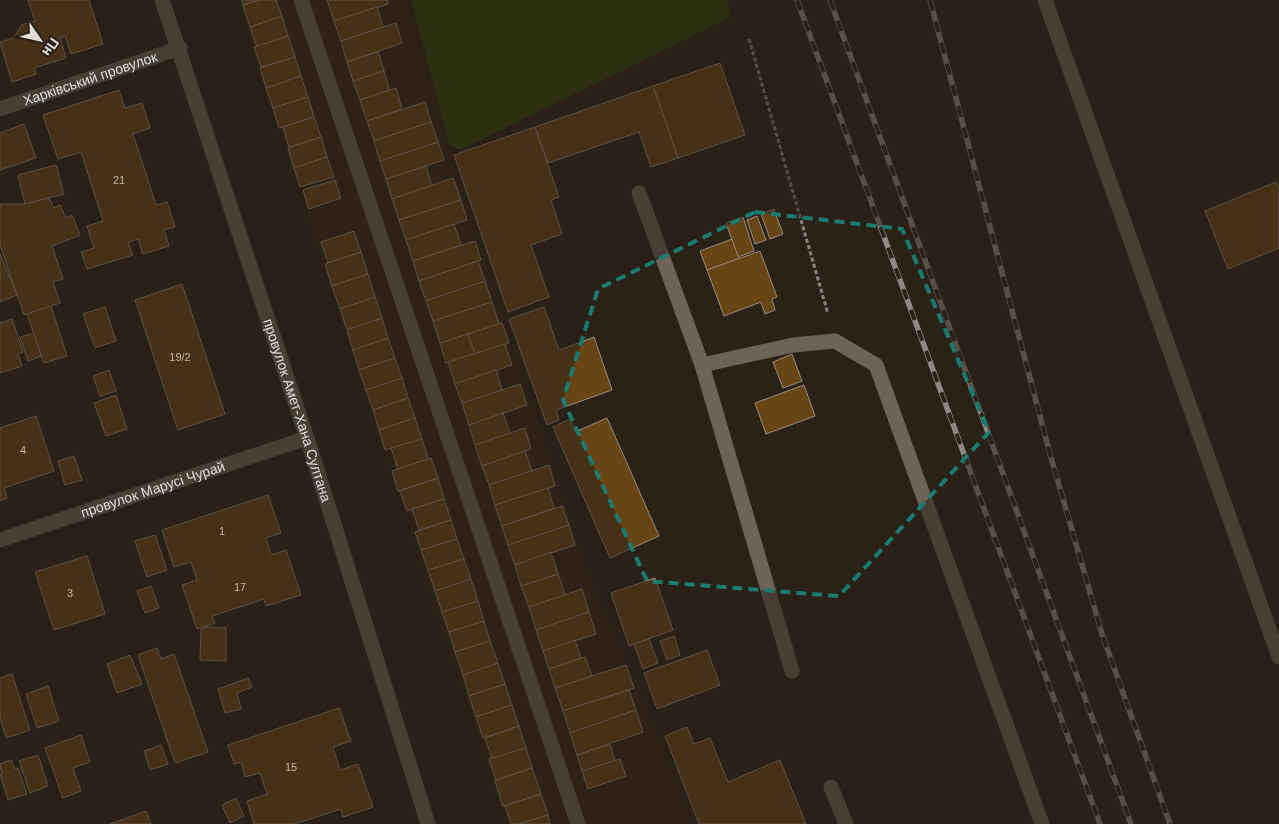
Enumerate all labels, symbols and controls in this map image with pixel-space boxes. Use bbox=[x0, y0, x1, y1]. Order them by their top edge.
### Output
north arrow bbox=[15, 15, 65, 65]
text: Пн bbox=[39, 35, 63, 59]
street label: Харківський провулок bbox=[21, 48, 160, 109]
house number: 21 bbox=[113, 174, 125, 186]
street label: провулок Амет-Хана Султана bbox=[260, 317, 335, 504]
house number: 19/2 bbox=[169, 351, 191, 363]
house number: 4 bbox=[20, 444, 26, 456]
street label: провулок Марусі Чурай bbox=[79, 458, 227, 521]
house number: 1 bbox=[219, 525, 225, 537]
house number: 17 bbox=[234, 581, 246, 593]
house number: 3 bbox=[67, 587, 73, 599]
house number: 15 bbox=[285, 761, 297, 773]

